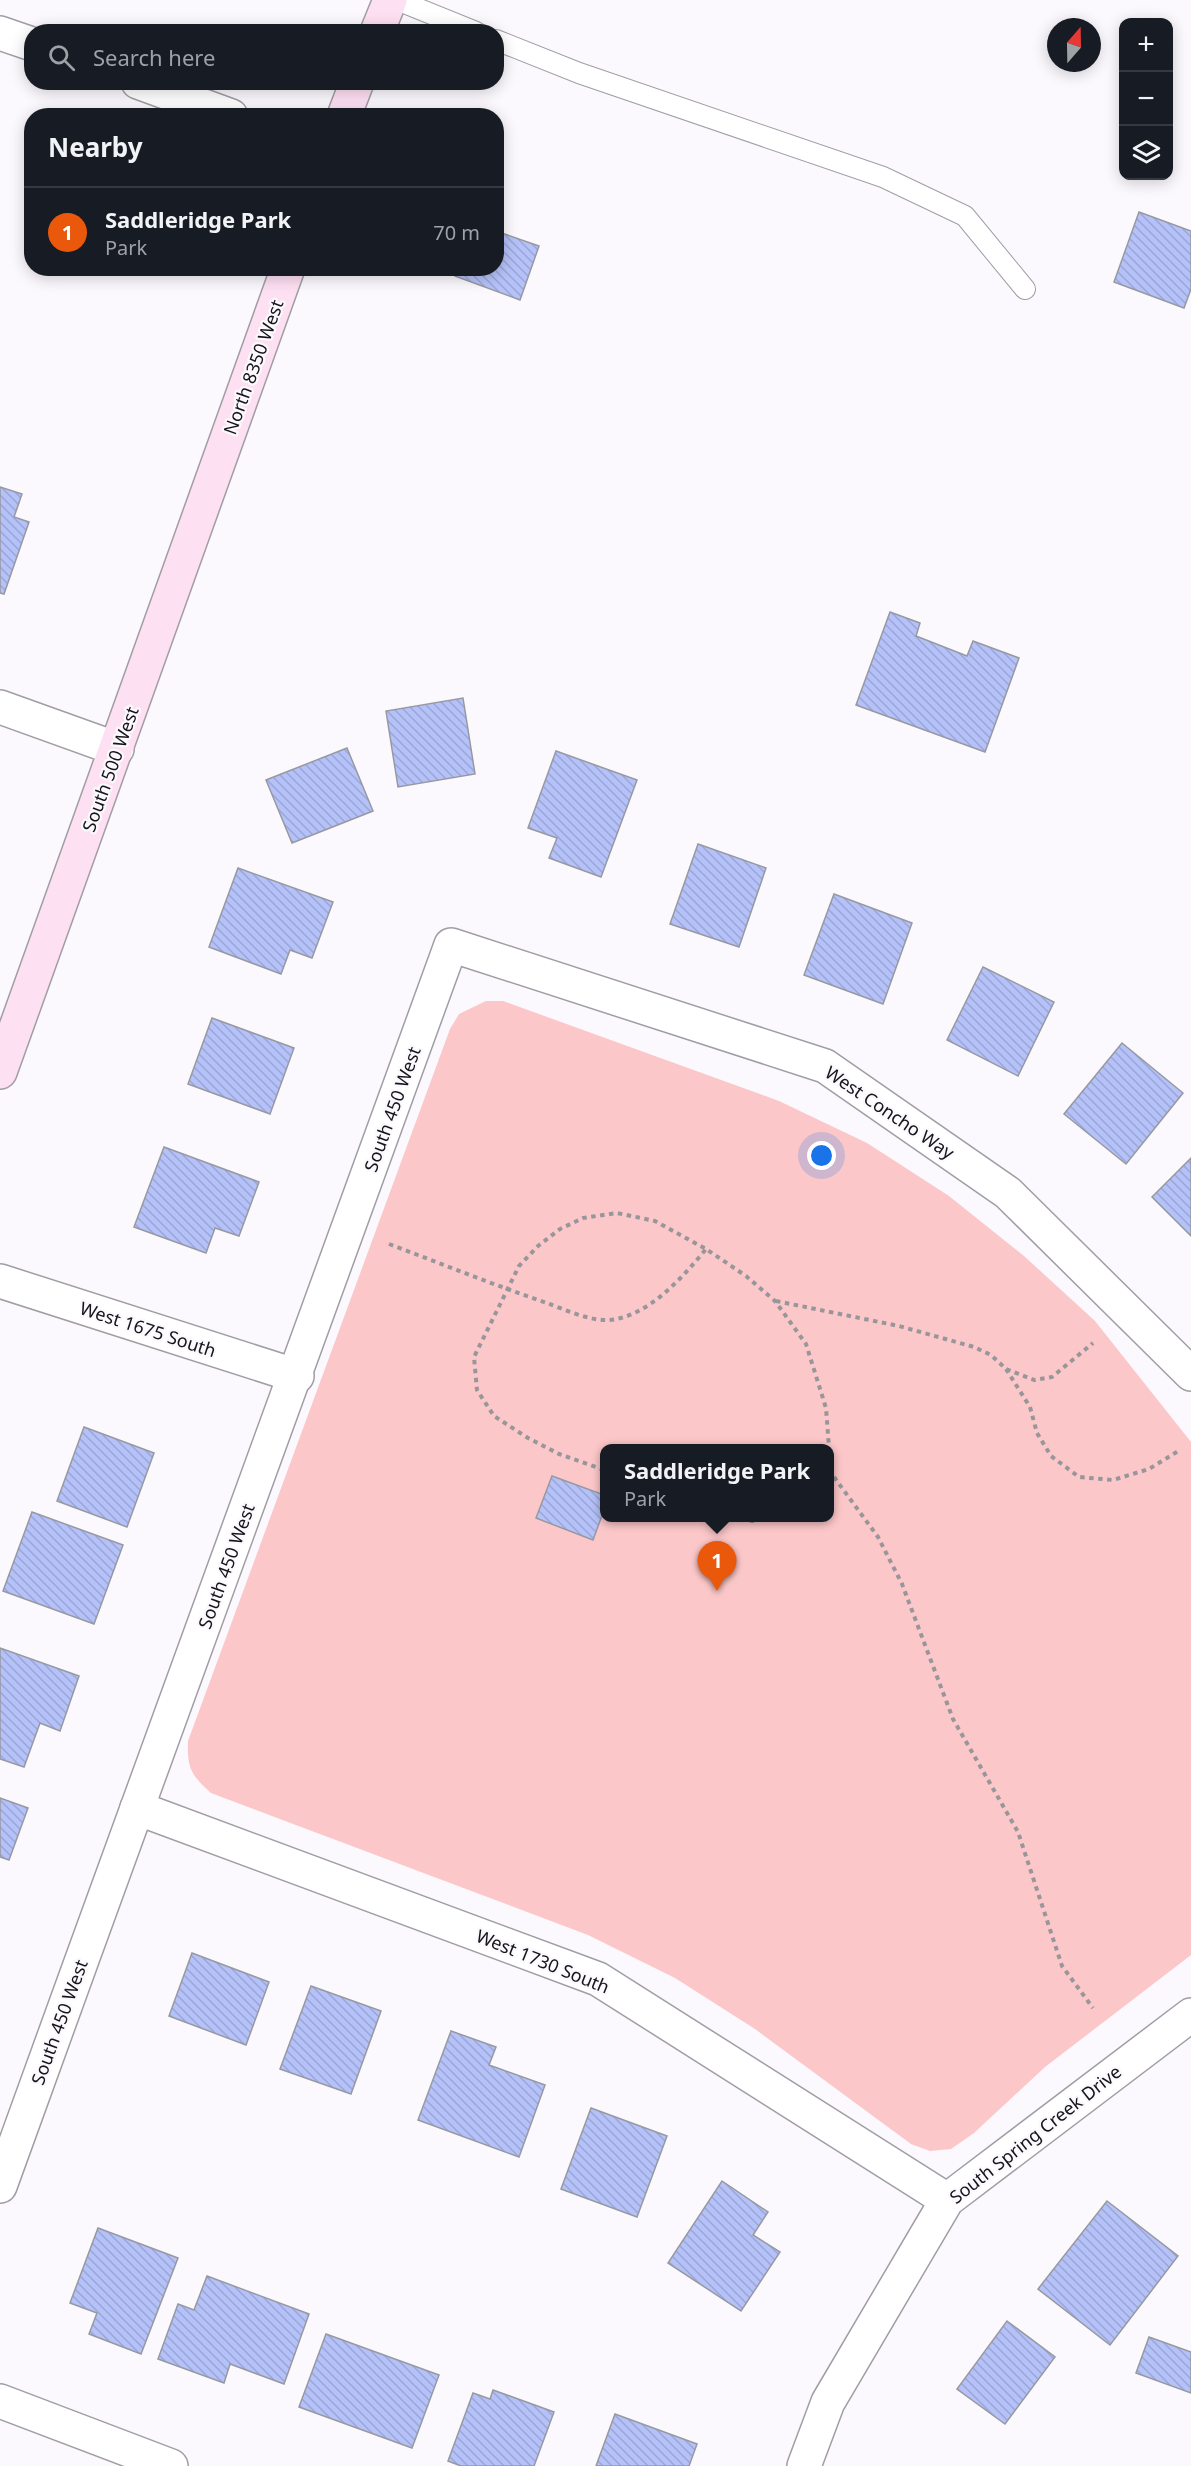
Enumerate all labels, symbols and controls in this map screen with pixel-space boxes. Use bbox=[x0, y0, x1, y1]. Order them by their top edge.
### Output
north arrow bbox=[1047, 18, 1101, 72]
map controls bbox=[1119, 18, 1173, 180]
button: + bbox=[1119, 18, 1173, 72]
search box bbox=[24, 24, 504, 90]
icon: search bbox=[45, 41, 78, 74]
text: Search here bbox=[93, 42, 215, 72]
button: − bbox=[1119, 72, 1173, 126]
button: layers bbox=[1119, 126, 1173, 180]
text: Nearby bbox=[48, 129, 143, 165]
text: Saddleridge Park bbox=[105, 204, 291, 234]
text: 1 bbox=[62, 219, 73, 246]
text: 70 m bbox=[433, 219, 480, 246]
text: Park bbox=[105, 234, 147, 261]
street label: North 8350 West bbox=[217, 296, 289, 438]
street label: South 500 West bbox=[76, 703, 144, 835]
street label: South 450 West bbox=[358, 1043, 426, 1175]
street label: West Concho Way bbox=[821, 1060, 960, 1165]
your location bbox=[807, 1141, 836, 1170]
street label: West 1675 South bbox=[77, 1296, 219, 1362]
popup bbox=[600, 1444, 834, 1522]
text: Saddleridge Park bbox=[624, 1455, 810, 1485]
text: Park bbox=[624, 1485, 666, 1512]
street label: South 450 West bbox=[192, 1500, 260, 1632]
pin: 1 bbox=[698, 1542, 736, 1591]
street label: West 1730 South bbox=[473, 1923, 613, 1999]
street label: South 450 West bbox=[25, 1956, 93, 2088]
street label: South Spring Creek Drive bbox=[944, 2059, 1126, 2209]

